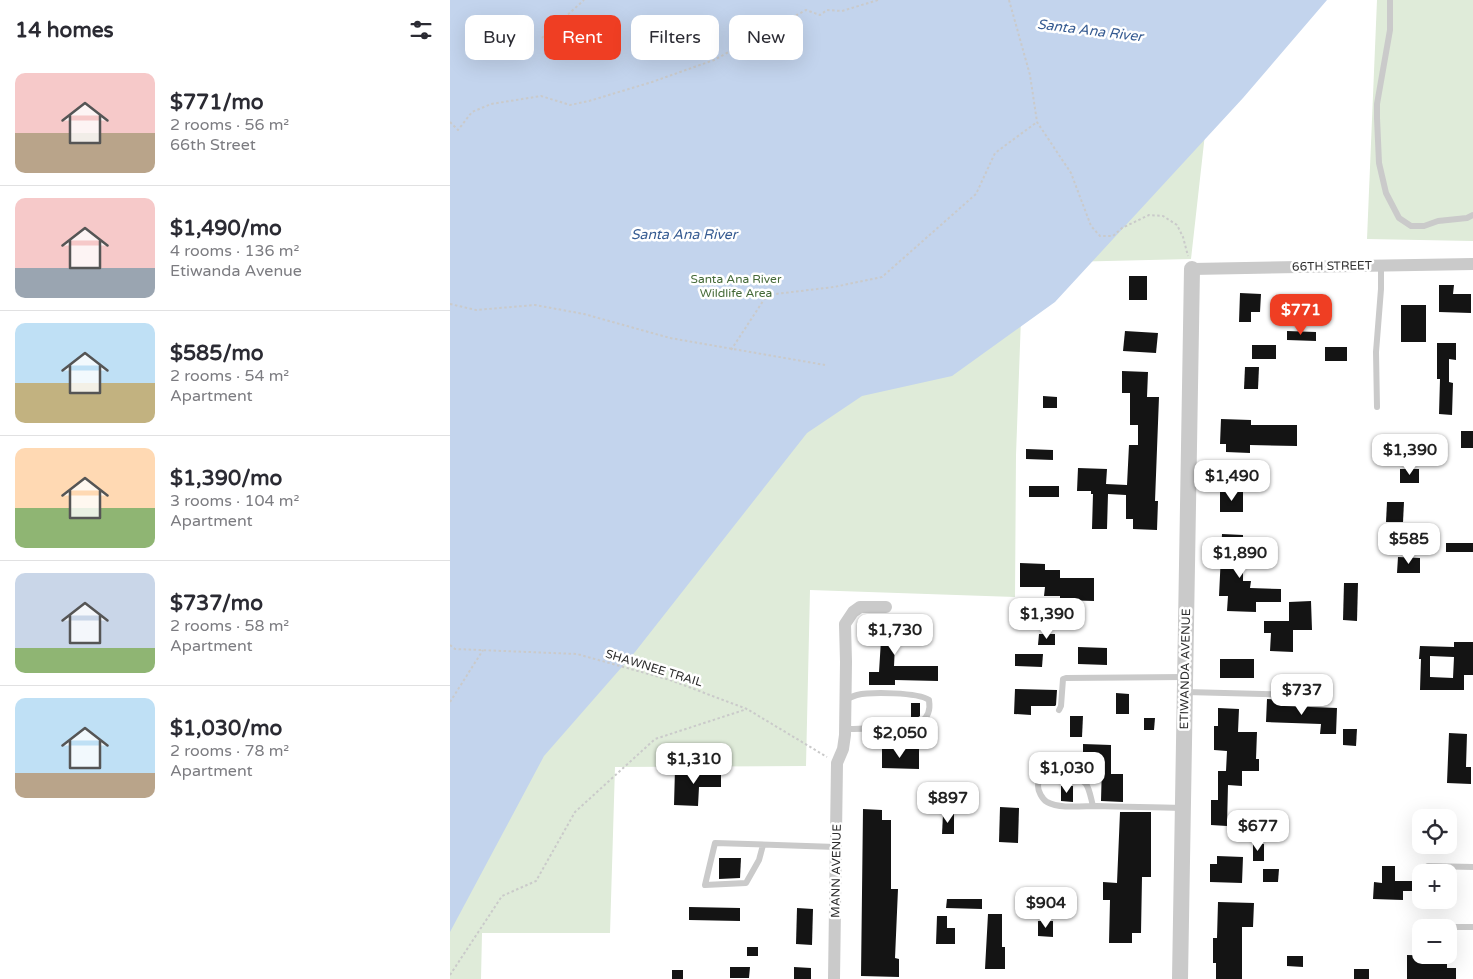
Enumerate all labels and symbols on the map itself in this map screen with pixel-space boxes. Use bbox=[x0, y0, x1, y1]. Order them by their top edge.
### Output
water label: Santa Ana River bbox=[1036, 16, 1145, 46]
water label: Santa Ana River bbox=[631, 226, 739, 243]
street label: 66TH STREET bbox=[1292, 258, 1373, 274]
park label: Santa Ana River Wildlife Area bbox=[691, 272, 782, 300]
pin: $771 bbox=[1271, 294, 1331, 336]
pin: $1,390 bbox=[1369, 434, 1451, 476]
pin: $1,490 bbox=[1191, 460, 1273, 502]
pin: $585 bbox=[1379, 522, 1439, 565]
pin: $1,890 bbox=[1199, 536, 1281, 579]
pin: $1,390 bbox=[1006, 598, 1088, 640]
street label: ETIWANDA AVENUE bbox=[1177, 608, 1193, 730]
pin: $1,730 bbox=[854, 614, 936, 656]
street label: SHAWNEE TRAIL bbox=[604, 647, 704, 689]
pin: $737 bbox=[1272, 674, 1332, 716]
pin: $2,050 bbox=[859, 716, 941, 759]
pin: $1,310 bbox=[653, 742, 735, 785]
pin: $1,030 bbox=[1026, 752, 1108, 794]
pin: $897 bbox=[918, 782, 978, 824]
pin: $677 bbox=[1228, 810, 1288, 852]
street label: MANN AVENUE bbox=[828, 824, 844, 918]
pin: $904 bbox=[1016, 886, 1076, 929]

